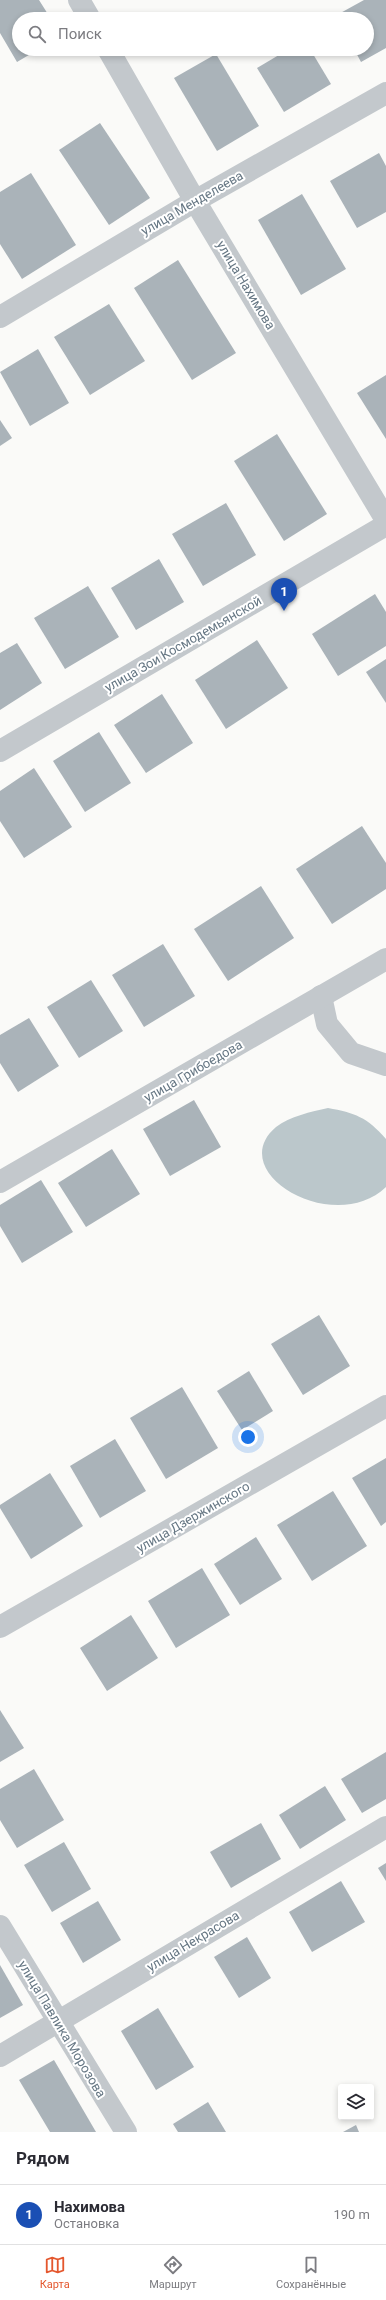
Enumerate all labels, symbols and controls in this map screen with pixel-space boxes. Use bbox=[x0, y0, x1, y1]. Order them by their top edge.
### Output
search box bbox=[12, 12, 374, 56]
icon: search bbox=[26, 23, 48, 45]
text: Поиск bbox=[58, 25, 102, 43]
street label: улица Менделеева bbox=[138, 168, 246, 238]
street label: улица Нахимова bbox=[214, 238, 278, 332]
pin: 1 bbox=[271, 578, 297, 611]
street label: улица Зои Космодемьянской bbox=[102, 593, 264, 695]
street label: улица Грибоедова bbox=[141, 1037, 245, 1105]
your location bbox=[238, 1427, 258, 1447]
street label: улица Дзержинского bbox=[134, 1478, 252, 1556]
street label: улица Некрасова bbox=[144, 1907, 242, 1975]
street label: улица Павлика Морозова bbox=[15, 1958, 109, 2100]
map controls bbox=[338, 2084, 374, 2120]
button: layers bbox=[338, 2084, 374, 2120]
text: Рядом bbox=[16, 2148, 70, 2168]
text: Нахимова bbox=[54, 2198, 125, 2216]
text: 1 bbox=[25, 2207, 33, 2222]
text: 190 m bbox=[333, 2207, 370, 2222]
text: Остановка bbox=[54, 2216, 119, 2231]
tab: Карта bbox=[40, 2254, 70, 2291]
tab: Маршрут bbox=[149, 2254, 197, 2291]
tab: Сохранённые bbox=[276, 2254, 346, 2291]

